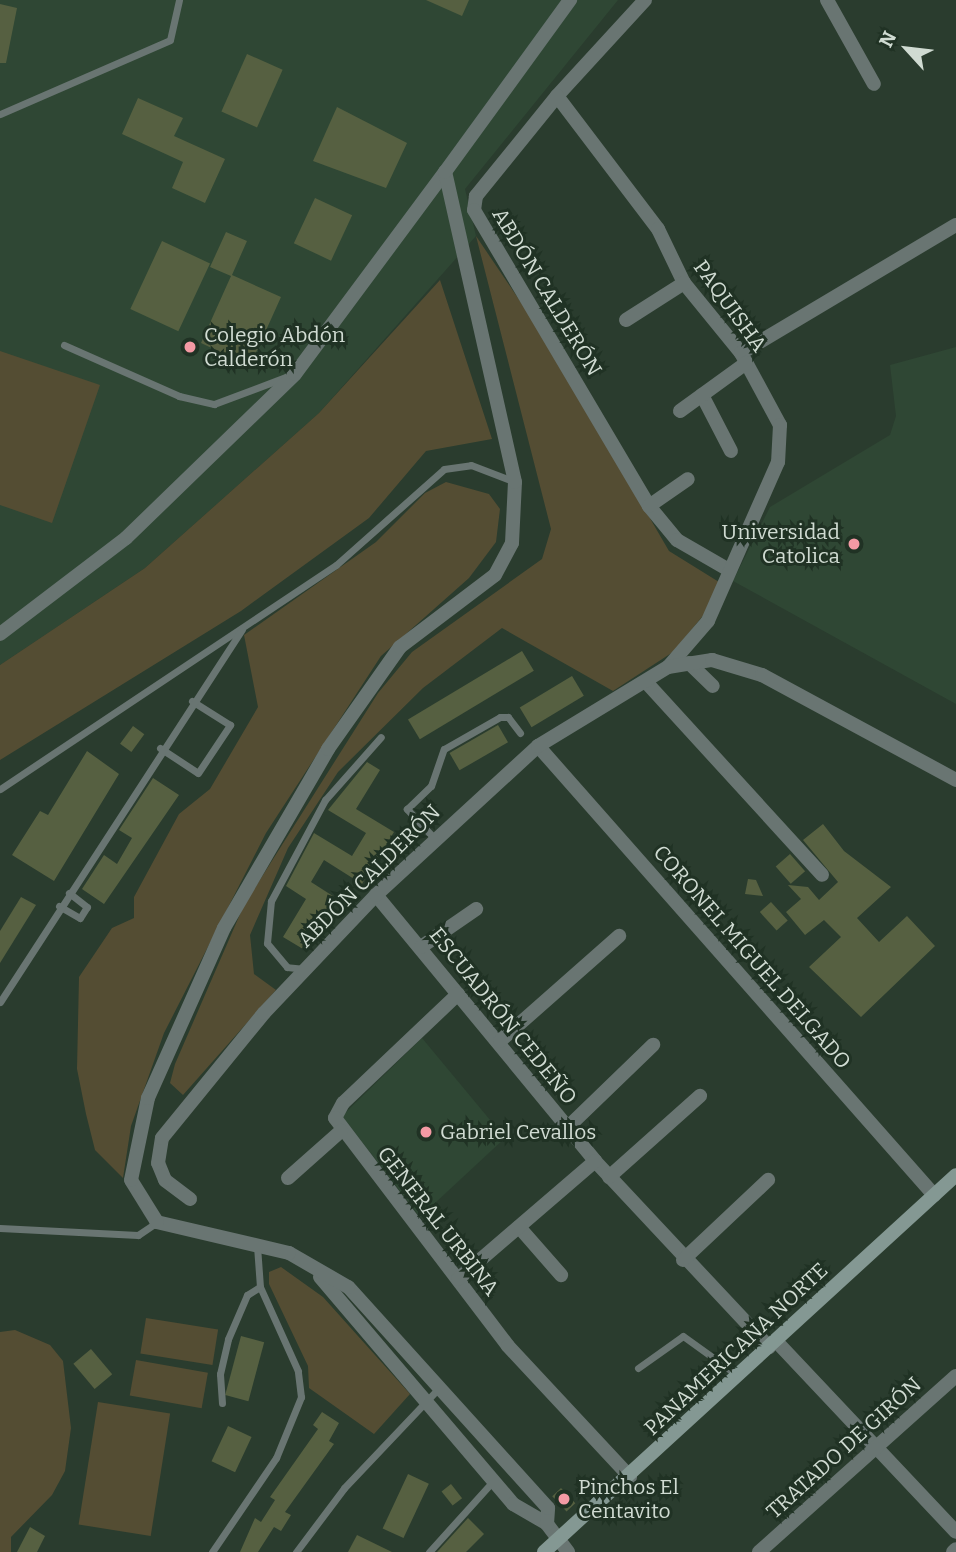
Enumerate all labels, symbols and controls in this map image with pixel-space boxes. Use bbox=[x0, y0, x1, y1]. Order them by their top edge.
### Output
north arrow bbox=[872, 14, 942, 84]
text: N bbox=[874, 27, 901, 51]
street label: ABDÓN CALDERÓN bbox=[487, 204, 607, 380]
street label: PAQUISHA bbox=[688, 255, 772, 357]
place label: Colegio Abdón Calderón bbox=[204, 322, 345, 372]
marker: Colegio Abdón Calderón bbox=[182, 339, 198, 355]
place label: Universidad Catolica bbox=[722, 519, 840, 569]
marker: Universidad Catolica bbox=[846, 536, 862, 552]
street label: ABDÓN CALDERÓN bbox=[292, 799, 446, 953]
street label: CORONEL MIGUEL DELGADO bbox=[648, 840, 856, 1074]
street label: ESCUADRÓN CEDEÑO bbox=[424, 923, 582, 1109]
place label: Gabriel Cevallos bbox=[440, 1119, 596, 1145]
marker: Gabriel Cevallos bbox=[418, 1124, 434, 1140]
street label: GENERAL URBINA bbox=[372, 1141, 504, 1301]
street label: PANAMERICANA NORTE bbox=[639, 1257, 833, 1441]
street label: TRATADO DE GIRÓN bbox=[762, 1372, 926, 1524]
place label: Pinchos El Centavito bbox=[578, 1474, 679, 1524]
marker: Pinchos El Centavito bbox=[556, 1491, 572, 1507]

